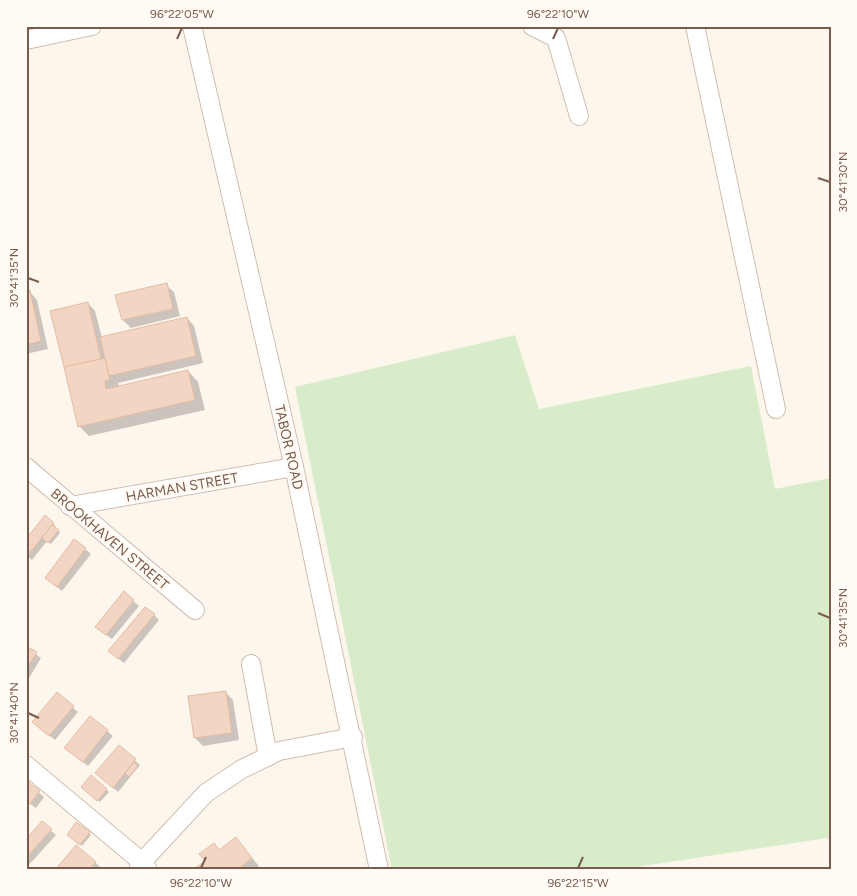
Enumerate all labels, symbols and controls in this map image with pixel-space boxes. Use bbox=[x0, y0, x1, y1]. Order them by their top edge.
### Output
text: 96°22'05"W bbox=[150, 7, 214, 21]
text: 96°22'10"W bbox=[527, 7, 589, 21]
text: 30°41'30"N bbox=[836, 152, 850, 212]
text: 30°41'35"N bbox=[7, 248, 21, 308]
street label: TABOR ROAD bbox=[270, 403, 307, 491]
street label: HARMAN STREET bbox=[125, 469, 240, 506]
street label: BROOKHAVEN STREET bbox=[47, 485, 172, 594]
text: 30°41'35"N bbox=[836, 588, 850, 648]
text: 30°41'40"N bbox=[7, 682, 21, 744]
text: 96°22'10"W bbox=[170, 876, 232, 890]
text: 96°22'15"W bbox=[547, 876, 609, 890]

